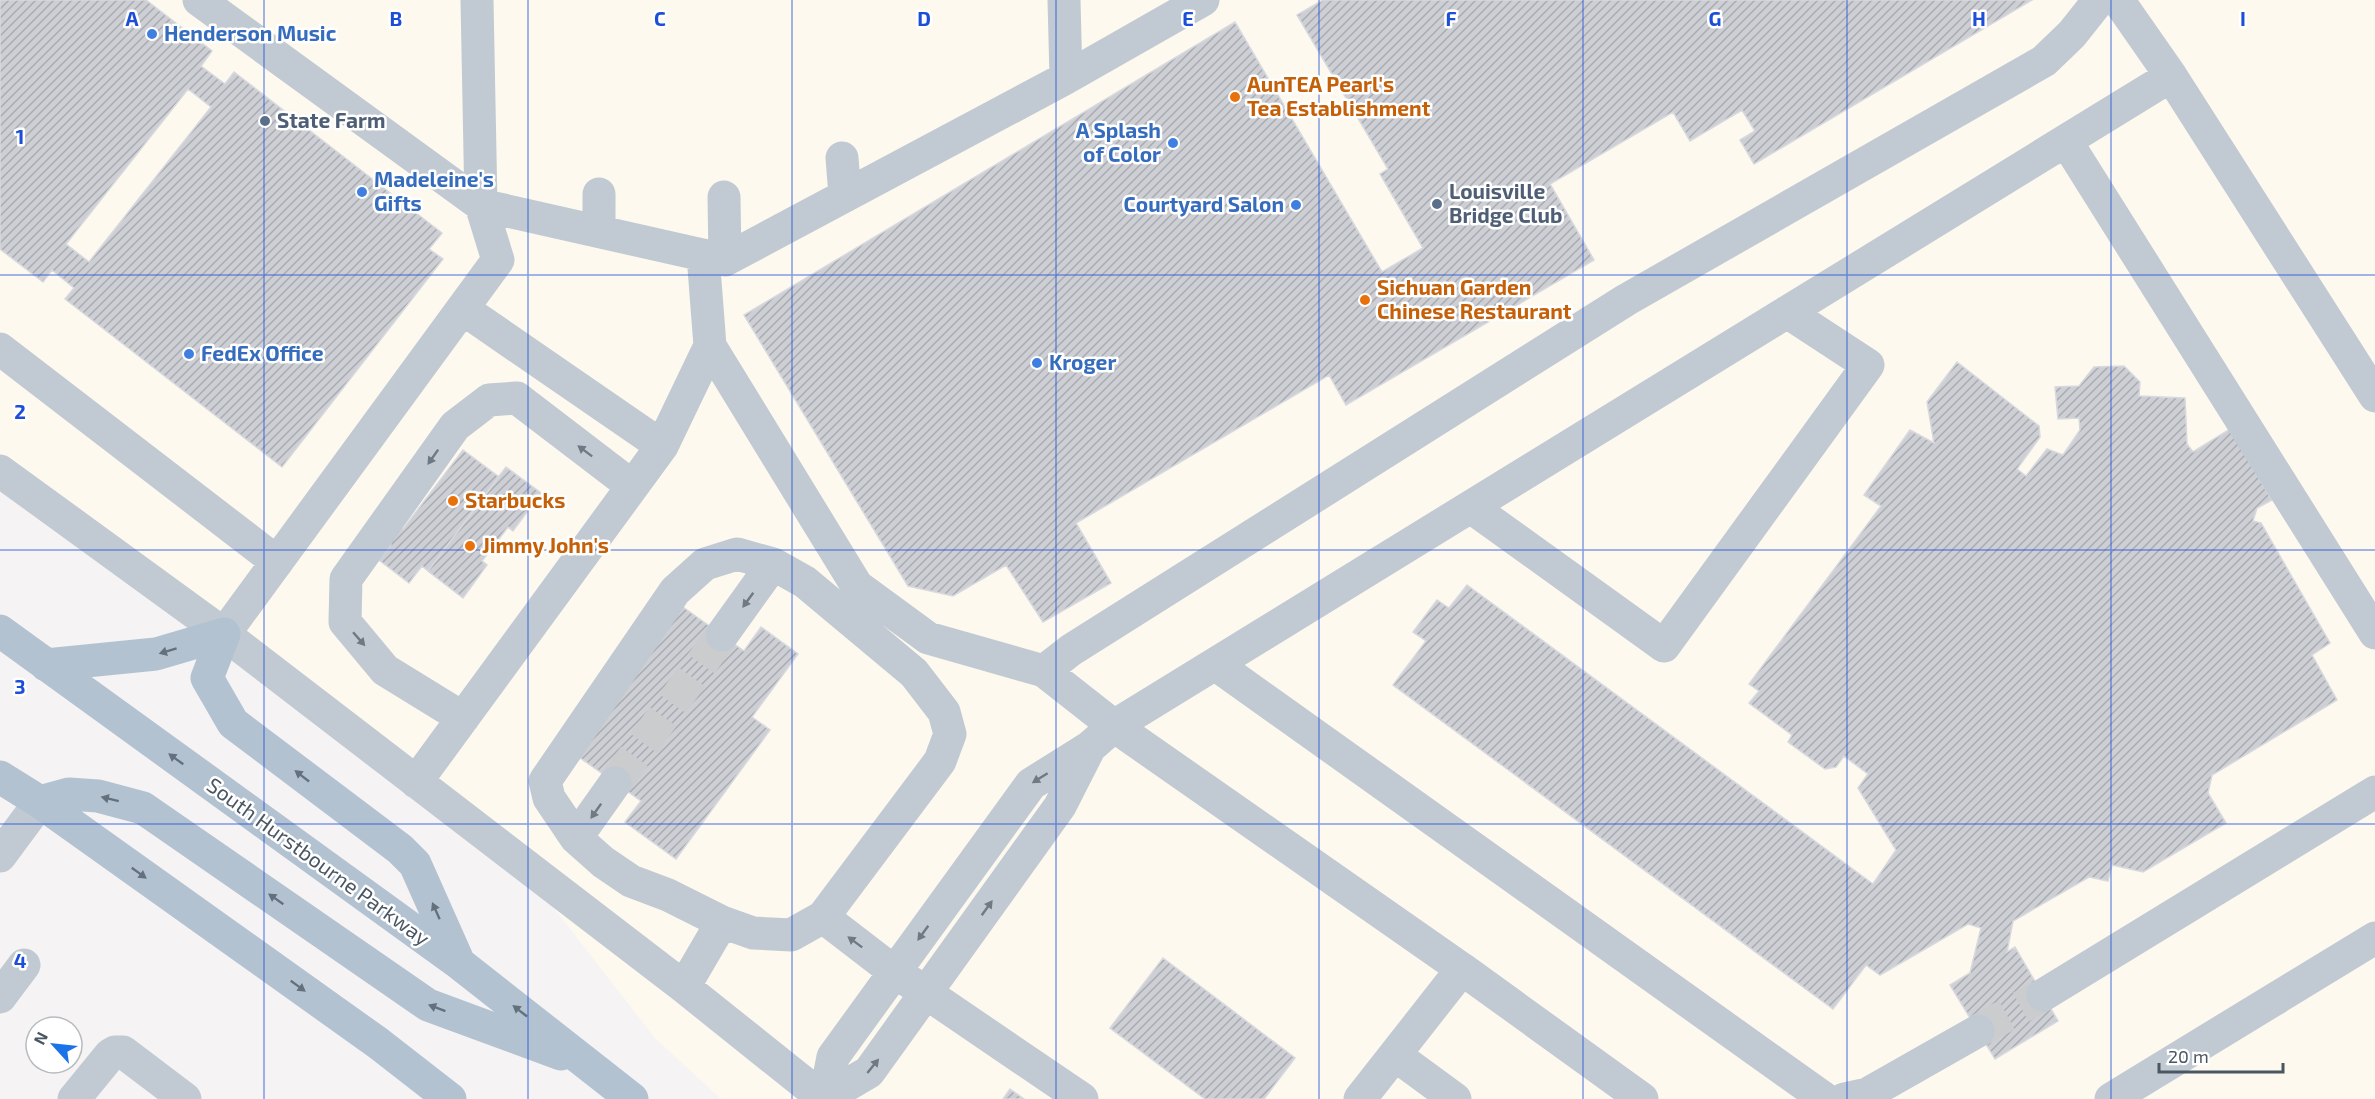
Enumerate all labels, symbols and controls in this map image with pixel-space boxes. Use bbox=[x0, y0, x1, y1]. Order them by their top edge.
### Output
text: A bbox=[125, 6, 139, 30]
text: B bbox=[390, 6, 402, 30]
text: C bbox=[654, 6, 666, 30]
text: D bbox=[917, 6, 931, 30]
text: E bbox=[1182, 6, 1194, 30]
text: F bbox=[1445, 6, 1457, 30]
text: G bbox=[1709, 6, 1721, 30]
text: H bbox=[1972, 6, 1986, 30]
text: I bbox=[2240, 6, 2246, 30]
place label: Henderson Music bbox=[164, 20, 337, 45]
marker: Henderson Music bbox=[145, 27, 159, 41]
place label: AunTEA Pearl's Tea Establishment bbox=[1247, 71, 1431, 120]
marker: AunTEA Pearl's Tea Establishment bbox=[1228, 90, 1242, 104]
place label: State Farm bbox=[277, 107, 386, 132]
marker: State Farm bbox=[258, 114, 272, 128]
place label: A Splash of Color bbox=[1076, 117, 1161, 166]
text: 1 bbox=[16, 124, 24, 148]
marker: A Splash of Color bbox=[1166, 136, 1180, 150]
place label: Madeleine's Gifts bbox=[374, 166, 494, 215]
place label: Louisville Bridge Club bbox=[1449, 178, 1562, 227]
marker: Madeleine's Gifts bbox=[355, 185, 369, 199]
place label: Courtyard Salon bbox=[1123, 191, 1284, 217]
marker: Louisville Bridge Club bbox=[1430, 197, 1444, 211]
marker: Courtyard Salon bbox=[1289, 198, 1303, 212]
place label: Sichuan Garden Chinese Restaurant bbox=[1377, 274, 1572, 323]
marker: Sichuan Garden Chinese Restaurant bbox=[1358, 293, 1372, 307]
place label: FedEx Office bbox=[201, 340, 324, 365]
marker: FedEx Office bbox=[182, 347, 196, 361]
place label: Kroger bbox=[1049, 349, 1116, 374]
marker: Kroger bbox=[1030, 356, 1044, 370]
text: 2 bbox=[14, 399, 26, 423]
one-way arrow bbox=[578, 445, 593, 457]
one-way arrow bbox=[427, 448, 439, 464]
place label: Starbucks bbox=[465, 487, 565, 512]
marker: Starbucks bbox=[446, 494, 460, 508]
place label: Jimmy John's bbox=[482, 532, 609, 558]
marker: Jimmy John's bbox=[463, 539, 477, 553]
one-way arrow bbox=[742, 591, 754, 607]
one-way arrow bbox=[352, 631, 365, 646]
one-way arrow bbox=[159, 647, 177, 656]
text: 3 bbox=[14, 674, 26, 698]
one-way arrow bbox=[169, 753, 185, 765]
one-way arrow bbox=[294, 771, 309, 783]
street label: South Hurstbourne Parkway bbox=[203, 772, 435, 950]
one-way arrow bbox=[1032, 773, 1048, 784]
one-way arrow bbox=[101, 794, 120, 804]
one-way arrow bbox=[590, 802, 602, 818]
one-way arrow bbox=[131, 867, 147, 879]
one-way arrow bbox=[267, 894, 284, 905]
one-way arrow bbox=[981, 900, 993, 916]
one-way arrow bbox=[432, 902, 441, 919]
one-way arrow bbox=[917, 925, 929, 941]
one-way arrow bbox=[848, 936, 864, 948]
text: 4 bbox=[14, 948, 27, 972]
one-way arrow bbox=[290, 980, 306, 992]
one-way arrow bbox=[428, 1003, 446, 1013]
one-way arrow bbox=[512, 1004, 528, 1017]
north arrow bbox=[24, 1015, 84, 1075]
text: N bbox=[29, 1028, 51, 1047]
scale bar bbox=[2159, 1036, 2284, 1074]
text: 20 m bbox=[2168, 1045, 2209, 1067]
one-way arrow bbox=[866, 1058, 879, 1074]

